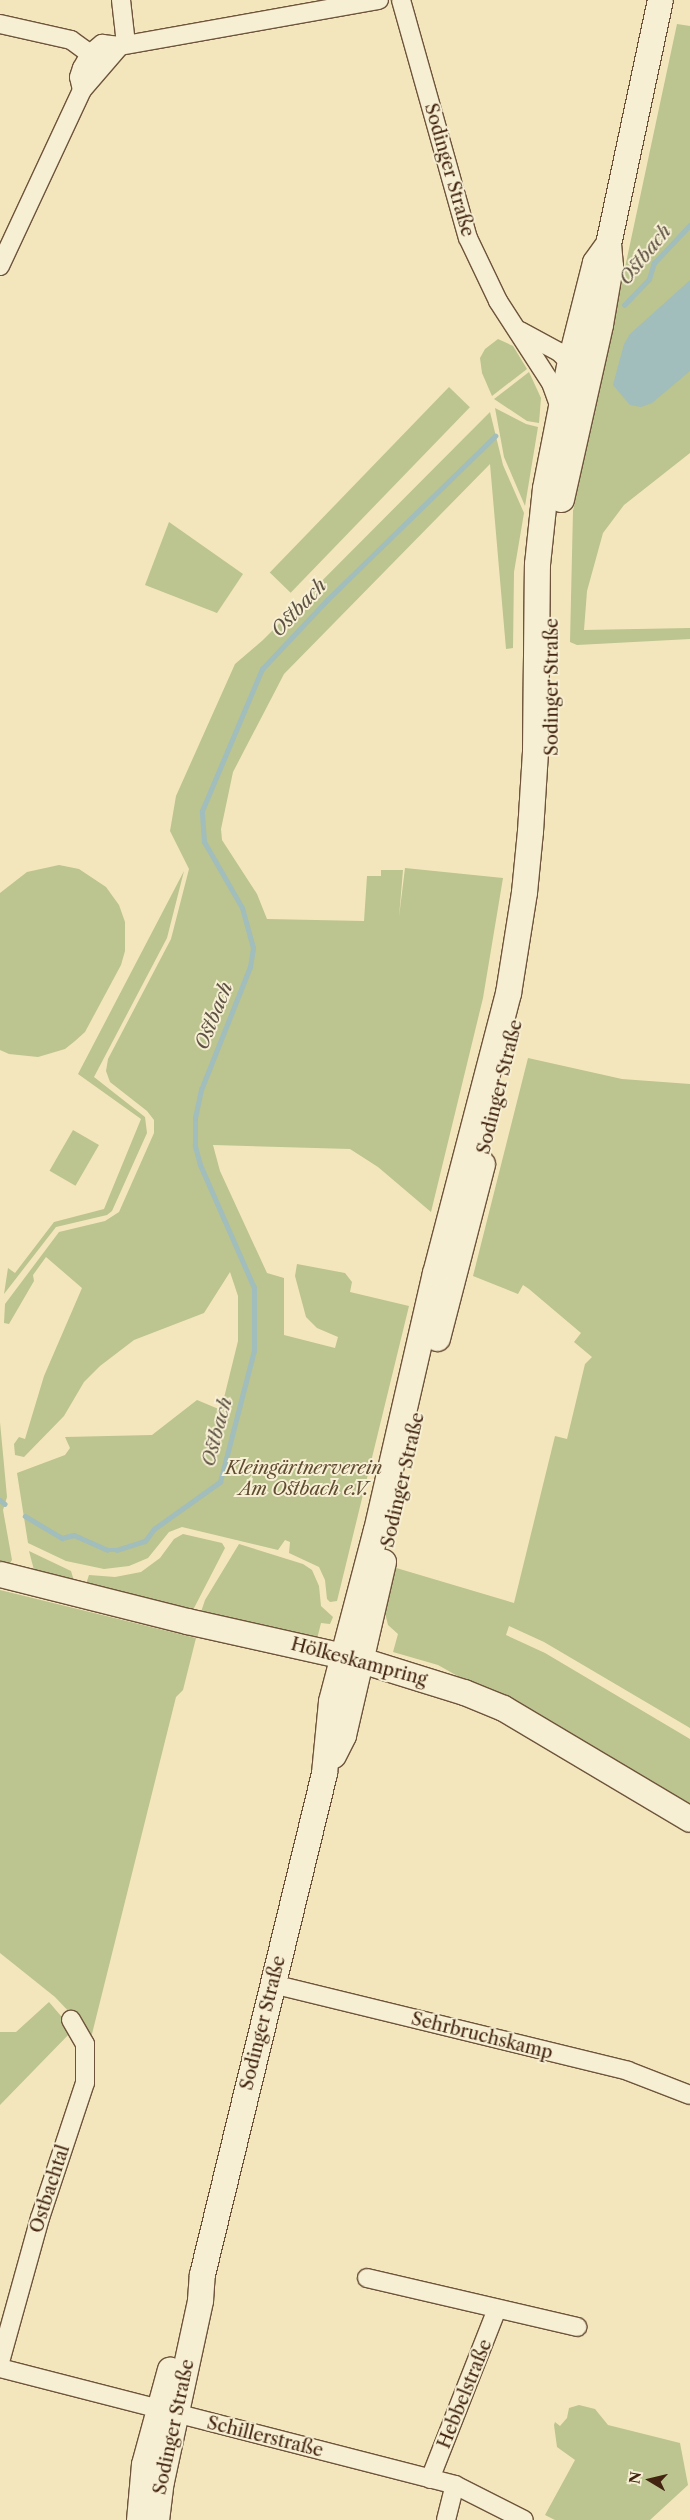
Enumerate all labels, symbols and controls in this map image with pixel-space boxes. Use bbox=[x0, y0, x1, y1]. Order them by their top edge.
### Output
street label: Sodinger Straße bbox=[420, 101, 478, 239]
water label: Ostbach bbox=[614, 220, 676, 290]
water label: Ostbach bbox=[267, 574, 331, 642]
street label: Sodinger Straße bbox=[541, 618, 563, 756]
water label: Ostbach bbox=[190, 979, 238, 1053]
street label: Sodinger Straße bbox=[473, 1017, 527, 1157]
water label: Ostbach bbox=[197, 1395, 237, 1469]
street label: Sodinger Straße bbox=[377, 1410, 429, 1550]
park label: Kleingärtnerverein Am Ostbach e.V. bbox=[226, 1458, 382, 1500]
street label: Hölkeskampring bbox=[288, 1633, 430, 1691]
street label: Sodinger Straße bbox=[236, 1953, 290, 2093]
street label: Sehrbruchskamp bbox=[409, 2008, 555, 2064]
street label: Ostbachtal bbox=[26, 2142, 74, 2236]
street label: Hebbelstraße bbox=[433, 2336, 497, 2452]
street label: Sodinger Straße bbox=[149, 2357, 199, 2497]
street label: Schillerstraße bbox=[205, 2412, 325, 2462]
north arrow bbox=[625, 2455, 675, 2505]
text: N bbox=[625, 2470, 645, 2485]

